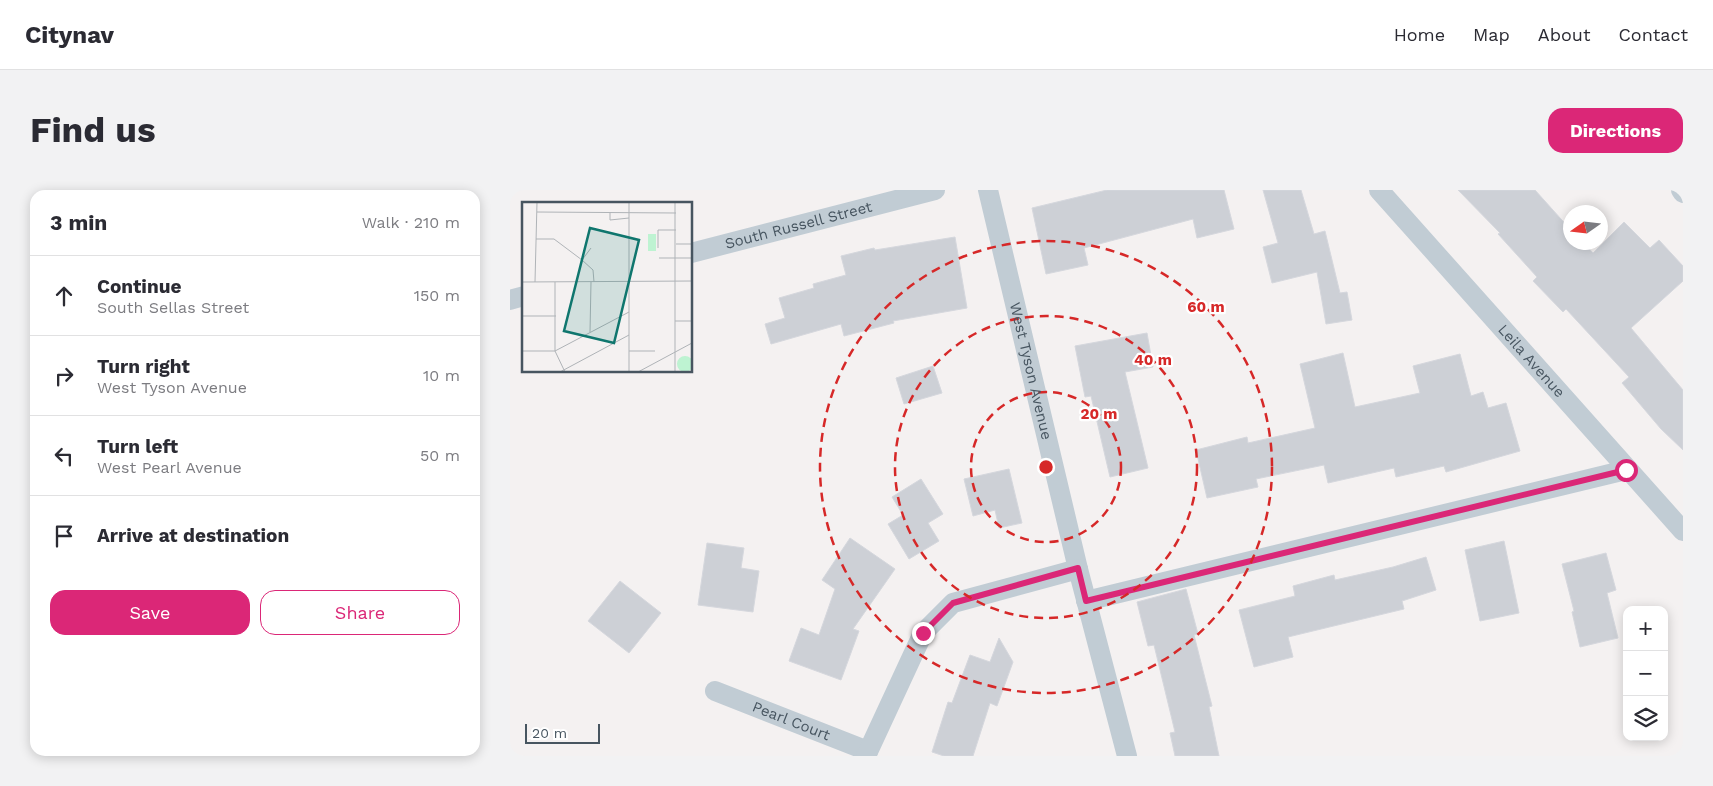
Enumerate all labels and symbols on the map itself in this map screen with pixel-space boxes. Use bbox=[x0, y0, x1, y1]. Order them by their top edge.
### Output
street label: South Russell Street bbox=[723, 197, 875, 253]
inset map bbox=[522, 202, 692, 372]
north arrow bbox=[1563, 205, 1608, 250]
text: 60 m bbox=[1187, 298, 1225, 316]
street label: West Tyson Avenue bbox=[1006, 300, 1056, 441]
street label: Leila Avenue bbox=[1494, 321, 1569, 401]
text: 40 m bbox=[1134, 351, 1172, 369]
text: 20 m bbox=[1080, 405, 1118, 423]
centre of rings bbox=[1037, 458, 1055, 476]
route start bbox=[1615, 459, 1638, 482]
route end bbox=[912, 622, 935, 645]
street label: Pearl Court bbox=[750, 698, 833, 745]
scale bar bbox=[525, 721, 600, 744]

